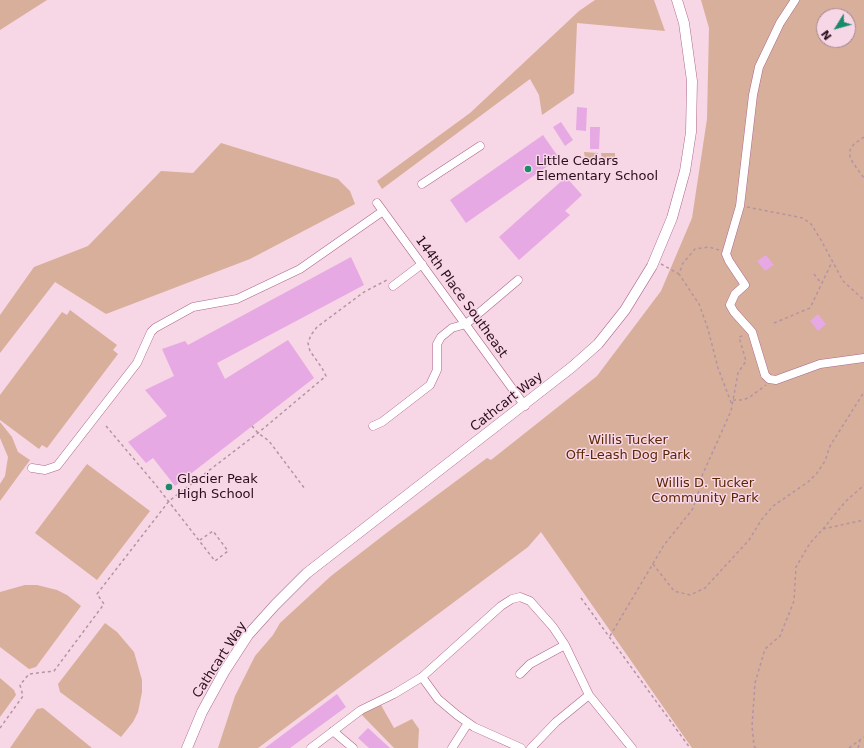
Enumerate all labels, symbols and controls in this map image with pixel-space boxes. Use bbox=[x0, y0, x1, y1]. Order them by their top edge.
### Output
north arrow bbox=[816, 8, 856, 48]
text: N bbox=[819, 27, 835, 43]
place label: Little Cedars Elementary School bbox=[536, 154, 658, 185]
marker: Little Cedars Elementary School bbox=[523, 164, 533, 174]
street label: 144th Place Southeast bbox=[412, 233, 510, 361]
street label: Cathcart Way bbox=[468, 369, 546, 435]
park label: Willis Tucker Off-Leash Dog Park bbox=[566, 433, 690, 464]
place label: Glacier Peak High School bbox=[177, 472, 258, 503]
park label: Willis D. Tucker Community Park bbox=[651, 476, 759, 507]
marker: Glacier Peak High School bbox=[164, 482, 174, 492]
street label: Cathcart Way bbox=[190, 619, 250, 701]

